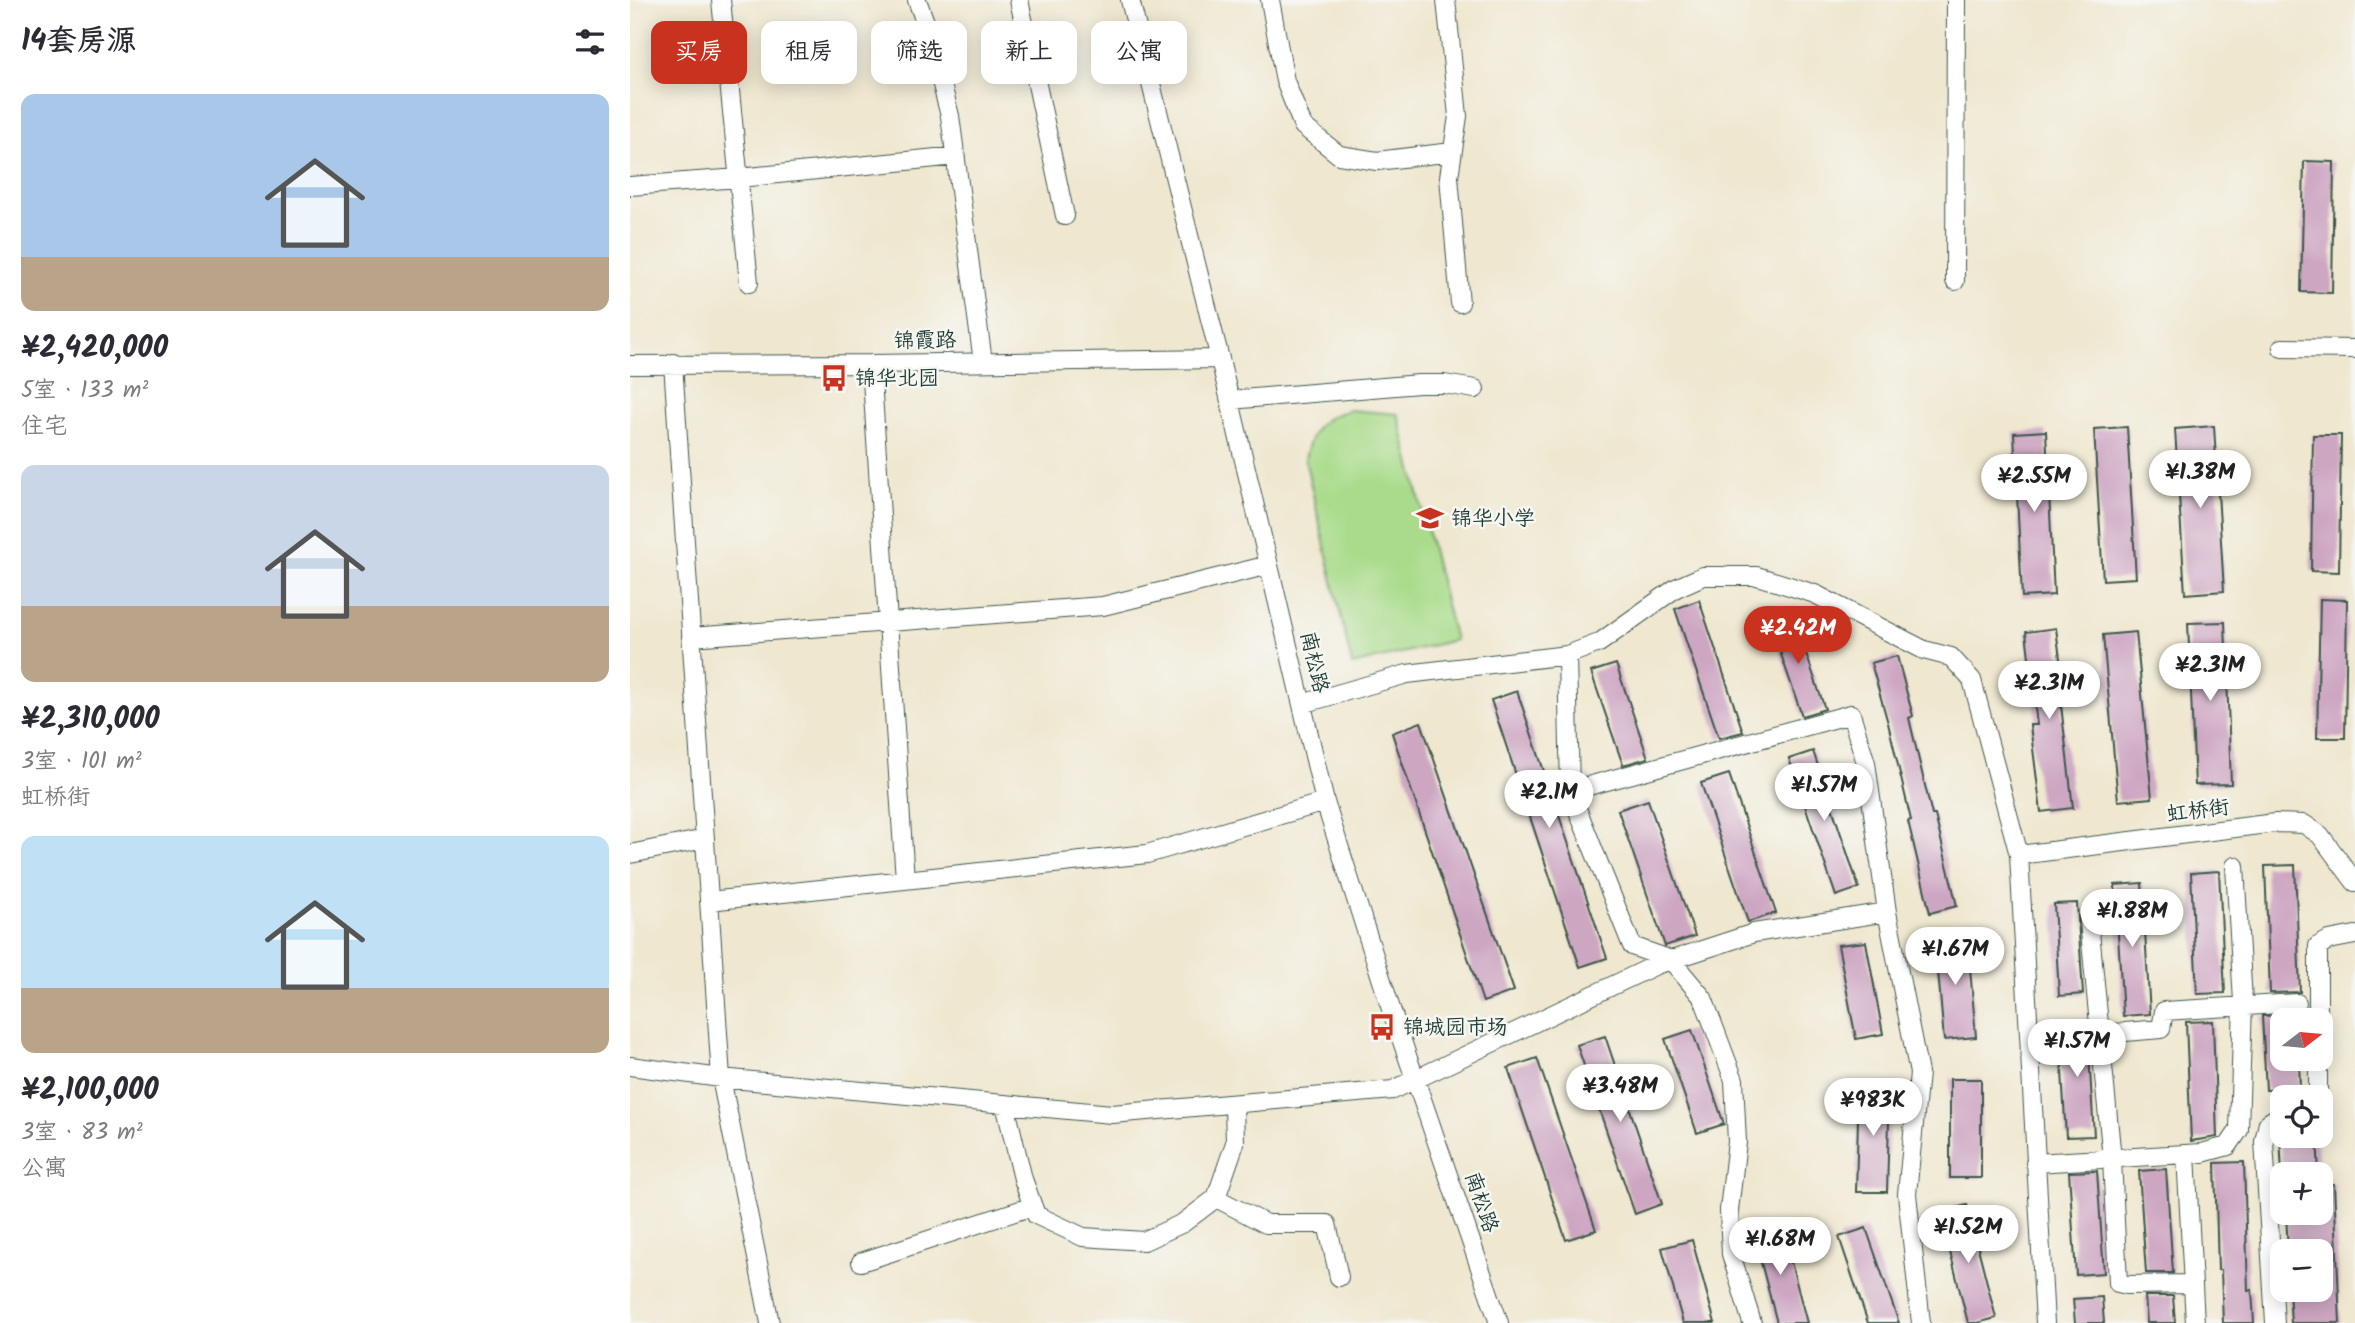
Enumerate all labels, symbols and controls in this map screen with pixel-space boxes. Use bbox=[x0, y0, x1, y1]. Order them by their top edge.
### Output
text: 14套房源 bbox=[21, 18, 136, 66]
chip: 买房 bbox=[651, 21, 747, 84]
chip: 租房 bbox=[761, 21, 857, 84]
chip: 筛选 bbox=[871, 21, 967, 84]
chip: 新上 bbox=[981, 21, 1077, 84]
chip: 公寓 bbox=[1091, 21, 1187, 84]
icon: filters bbox=[571, 23, 609, 61]
icon: home bbox=[252, 140, 378, 266]
street label: 锦霞路 bbox=[893, 324, 957, 359]
text: ¥2,420,000 bbox=[21, 325, 168, 373]
bus stop icon: 锦华北园 bbox=[819, 363, 849, 393]
place label: 锦华北园 bbox=[855, 363, 939, 396]
text: 5室 · 133 m² bbox=[21, 373, 148, 409]
text: 住宅 bbox=[21, 409, 67, 445]
pin: ¥1.38M bbox=[2143, 450, 2257, 510]
pin: ¥2.55M bbox=[1977, 454, 2091, 514]
text: ¥1.38M bbox=[2165, 455, 2235, 491]
text: ¥2.55M bbox=[1997, 459, 2071, 495]
school or university icon: 锦华小学 bbox=[1415, 503, 1445, 533]
place label: 锦华小学 bbox=[1451, 503, 1535, 536]
icon: home bbox=[252, 511, 378, 637]
pin: ¥2.42M bbox=[1741, 606, 1855, 666]
text: ¥2.42M bbox=[1760, 611, 1836, 647]
street label: 南松路 bbox=[1290, 628, 1337, 697]
pin: ¥2.31M bbox=[2153, 644, 2267, 703]
text: ¥2.31M bbox=[2175, 648, 2245, 684]
pin: ¥2.31M bbox=[1992, 662, 2106, 721]
text: ¥2.31M bbox=[2014, 666, 2084, 702]
text: ¥2,310,000 bbox=[21, 696, 160, 744]
text: 3室 · 101 m² bbox=[21, 744, 142, 780]
pin: ¥1.57M bbox=[1767, 764, 1881, 823]
text: ¥1.57M bbox=[1791, 768, 1857, 804]
pin: ¥2.1M bbox=[1500, 770, 1598, 830]
text: ¥2.1M bbox=[1520, 775, 1578, 811]
text: 虹桥街 bbox=[21, 780, 90, 816]
street label: 虹桥街 bbox=[2165, 791, 2231, 832]
icon: home bbox=[252, 882, 378, 1008]
pin: ¥1.88M bbox=[2075, 890, 2189, 949]
text: ¥1.88M bbox=[2096, 894, 2168, 930]
pin: ¥1.67M bbox=[1898, 928, 2012, 987]
text: ¥1.67M bbox=[1921, 932, 1989, 968]
north arrow bbox=[2270, 1008, 2333, 1071]
map controls bbox=[2270, 1008, 2333, 1302]
bus stop icon: 锦城园市场 bbox=[1367, 1012, 1397, 1042]
place label: 锦城园市场 bbox=[1403, 1012, 1508, 1045]
pin: ¥1.57M bbox=[2020, 1020, 2134, 1079]
text: ¥1.57M bbox=[2044, 1024, 2110, 1060]
pin: ¥3.48M bbox=[1563, 1064, 1677, 1124]
text: ¥2,100,000 bbox=[21, 1067, 159, 1115]
text: ¥3.48M bbox=[1582, 1069, 1658, 1105]
pin: ¥983K bbox=[1824, 1078, 1922, 1138]
text: ¥983K bbox=[1840, 1083, 1906, 1119]
button: locate bbox=[2270, 1085, 2333, 1148]
text: 3室 · 83 m² bbox=[21, 1115, 143, 1151]
text: 公寓 bbox=[21, 1151, 67, 1187]
button: + bbox=[2270, 1162, 2333, 1225]
street label: 南松路 bbox=[1455, 1167, 1506, 1238]
pin: ¥1.52M bbox=[1911, 1206, 2025, 1265]
text: ¥1.52M bbox=[1934, 1210, 2002, 1246]
pin: ¥1.68M bbox=[1723, 1218, 1837, 1277]
text: ¥1.68M bbox=[1745, 1222, 1815, 1258]
button: − bbox=[2270, 1239, 2333, 1302]

